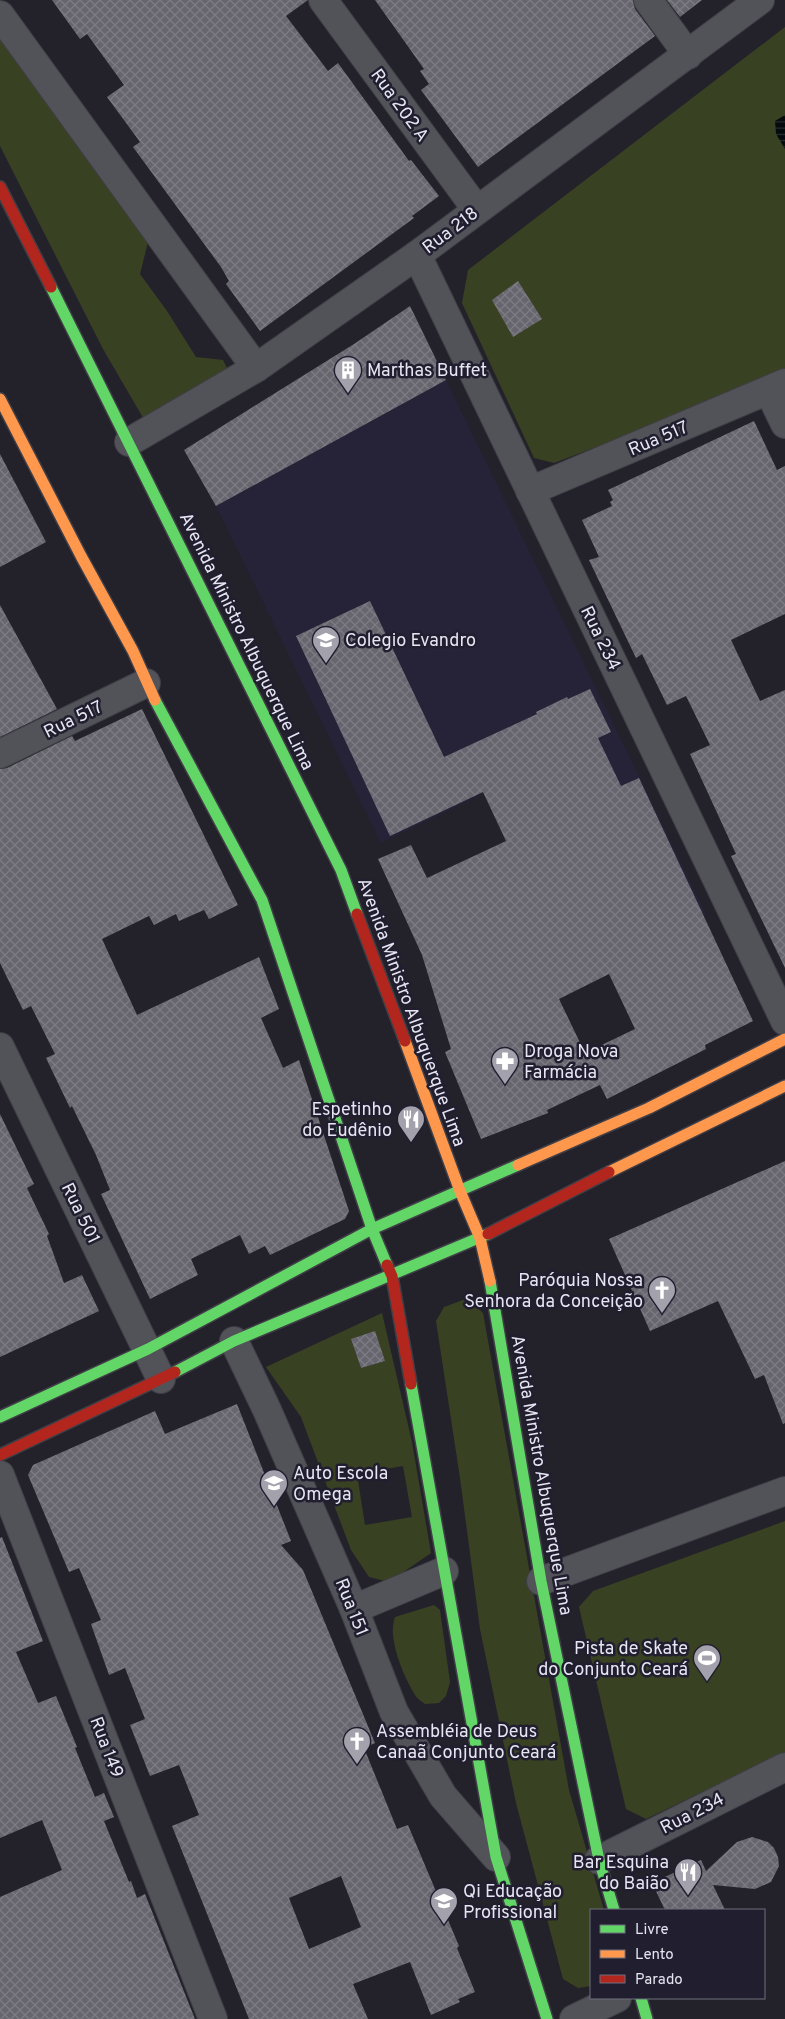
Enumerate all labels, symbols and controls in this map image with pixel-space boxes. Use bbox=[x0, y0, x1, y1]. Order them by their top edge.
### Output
street label: Rua 202 A bbox=[365, 65, 433, 147]
street label: Rua 218 bbox=[418, 203, 484, 260]
building icon: Marthas Buffet bbox=[333, 355, 363, 394]
place label: Marthas Buffet bbox=[367, 360, 487, 383]
street label: Rua 517 bbox=[625, 417, 692, 462]
street label: Avenida Ministro Albuquerque Lima bbox=[173, 509, 318, 774]
street label: Rua 234 bbox=[574, 603, 625, 675]
school or university icon: Colegio Evandro bbox=[311, 625, 341, 664]
place label: Colegio Evandro bbox=[345, 630, 476, 653]
street label: Rua 517 bbox=[40, 696, 107, 744]
street label: Avenida Ministro Albuquerque Lima bbox=[351, 875, 470, 1150]
place label: Droga Nova Farmácia bbox=[524, 1041, 618, 1085]
pharmacy icon: Droga Nova Farmácia bbox=[490, 1046, 520, 1085]
place label: Espetinho do Eudênio bbox=[302, 1099, 392, 1143]
restaurant icon: Espetinho do Eudênio bbox=[396, 1104, 426, 1143]
street label: Rua 501 bbox=[55, 1179, 104, 1248]
place label: Paróquia Nossa Senhora da Conceição bbox=[464, 1270, 643, 1314]
church icon: Paróquia Nossa Senhora da Conceição bbox=[647, 1275, 677, 1314]
street label: Avenida Ministro Albuquerque Lima bbox=[505, 1333, 577, 1617]
place label: Auto Escola Omega bbox=[293, 1463, 388, 1507]
school or university icon: Auto Escola Omega bbox=[259, 1468, 289, 1507]
street label: Rua 151 bbox=[329, 1575, 373, 1640]
place label: Pista de Skate do Conjunto Ceará bbox=[538, 1638, 688, 1682]
sports icon: Pista de Skate do Conjunto Ceará bbox=[692, 1643, 722, 1682]
street label: Rua 149 bbox=[83, 1714, 128, 1781]
place label: Assembléia de Deus Canaã Conjunto Ceará bbox=[376, 1721, 556, 1765]
church icon: Assembléia de Deus Canaã Conjunto Ceará bbox=[342, 1726, 372, 1765]
street label: Rua 234 bbox=[657, 1788, 729, 1840]
place label: Bar Esquina do Baião bbox=[573, 1852, 669, 1896]
restaurant icon: Bar Esquina do Baião bbox=[673, 1857, 703, 1896]
place label: Qi Educação Profissional bbox=[463, 1881, 562, 1925]
school or university icon: Qi Educação Profissional bbox=[429, 1886, 459, 1925]
legend bbox=[590, 1909, 765, 1999]
text: Livre bbox=[635, 1921, 669, 1940]
text: Lento bbox=[635, 1946, 674, 1965]
text: Parado bbox=[635, 1971, 683, 1990]

